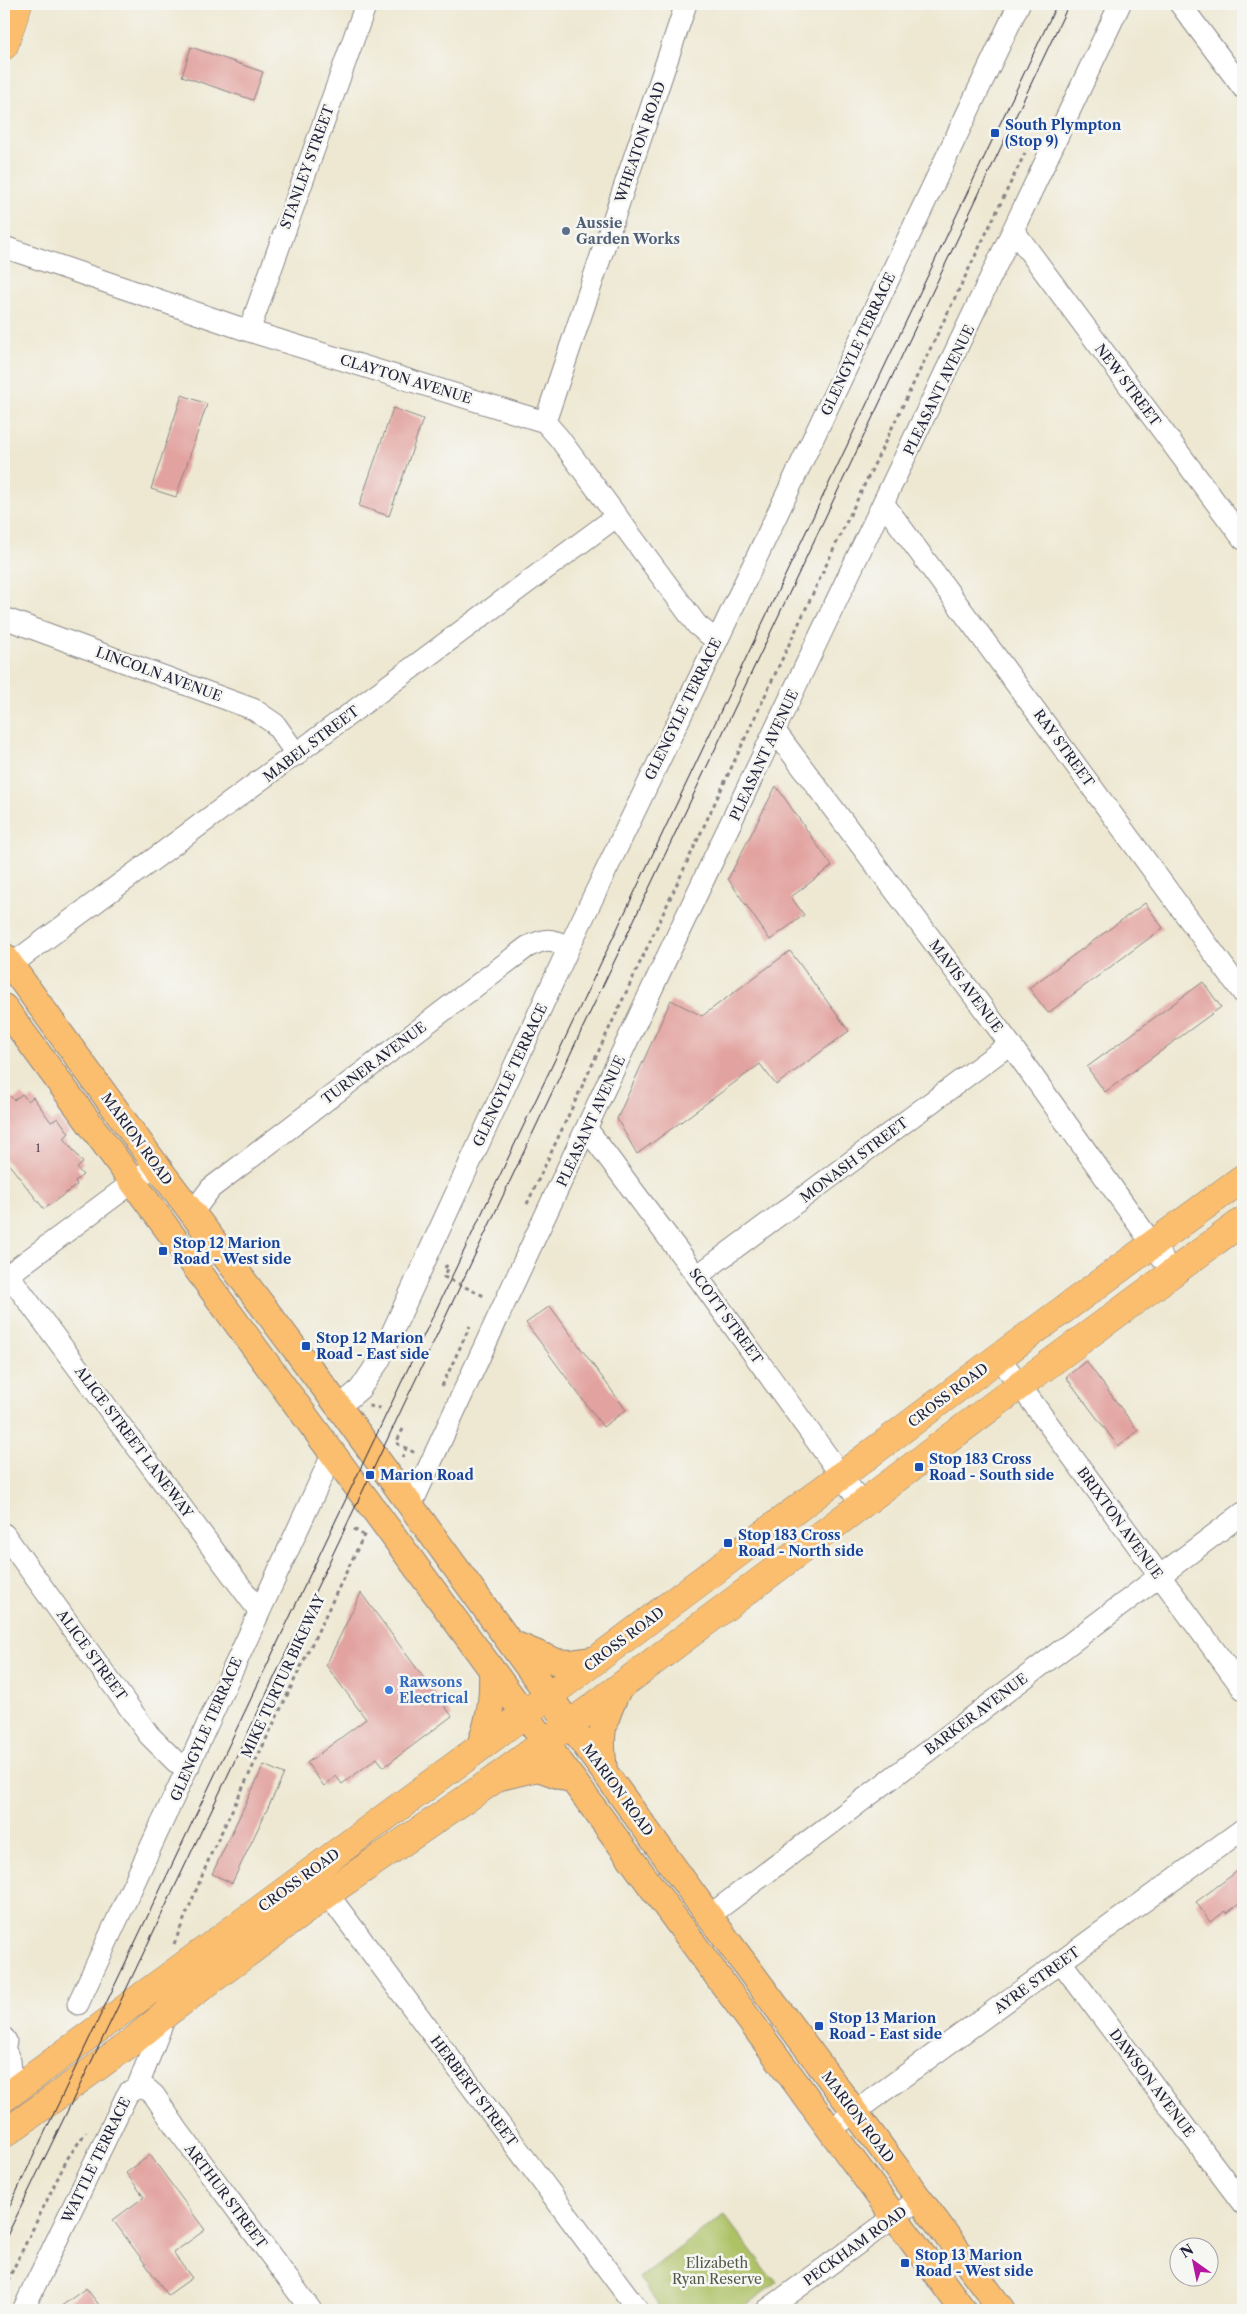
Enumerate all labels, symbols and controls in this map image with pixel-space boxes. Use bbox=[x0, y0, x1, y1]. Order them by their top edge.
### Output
street label: WHEATON ROAD bbox=[611, 79, 669, 206]
street label: STANLEY STREET bbox=[276, 102, 338, 231]
place label: South Plympton (Stop 9) bbox=[1005, 116, 1122, 150]
marker: South Plympton (Stop 9) bbox=[989, 127, 1001, 139]
place label: Aussie Garden Works bbox=[575, 214, 680, 248]
marker: Aussie Garden Works bbox=[560, 225, 572, 237]
street label: GLENGYLE TERRACE bbox=[817, 270, 899, 418]
street label: PLEASANT AVENUE bbox=[900, 322, 978, 458]
street label: NEW STREET bbox=[1091, 340, 1165, 430]
street label: CLAYTON AVENUE bbox=[338, 350, 474, 408]
street label: GLENGYLE TERRACE bbox=[641, 635, 725, 783]
street label: LINCOLN AVENUE bbox=[93, 643, 225, 705]
street label: PLEASANT AVENUE bbox=[726, 687, 802, 823]
street label: MABEL STREET bbox=[260, 702, 363, 786]
street label: RAY STREET bbox=[1030, 706, 1098, 791]
street label: MAVIS AVENUE bbox=[925, 936, 1007, 1036]
street label: GLENGYLE TERRACE bbox=[469, 1001, 551, 1149]
street label: TURNER AVENUE bbox=[318, 1018, 430, 1108]
street label: PLEASANT AVENUE bbox=[553, 1053, 629, 1189]
street label: MARION ROAD bbox=[97, 1089, 177, 1189]
street label: MONASH STREET bbox=[797, 1113, 912, 1206]
house number: 1 bbox=[36, 1141, 41, 1155]
place label: Stop 12 Marion Road - West side bbox=[173, 1234, 291, 1268]
marker: Stop 12 Marion Road - West side bbox=[157, 1245, 169, 1257]
street label: SCOTT STREET bbox=[685, 1265, 767, 1368]
place label: Stop 12 Marion Road - East side bbox=[316, 1329, 429, 1363]
marker: Stop 12 Marion Road - East side bbox=[300, 1340, 312, 1352]
street label: CROSS ROAD bbox=[904, 1359, 992, 1431]
street label: ALICE STREET LANEWAY bbox=[70, 1362, 198, 1522]
place label: Stop 183 Cross Road - South side bbox=[929, 1450, 1054, 1484]
marker: Stop 183 Cross Road - South side bbox=[913, 1461, 925, 1473]
street label: BRIXTON AVENUE bbox=[1073, 1464, 1167, 1582]
place label: Marion Road bbox=[380, 1466, 474, 1484]
marker: Marion Road bbox=[364, 1469, 376, 1481]
place label: Stop 183 Cross Road - North side bbox=[738, 1526, 864, 1560]
marker: Stop 183 Cross Road - North side bbox=[722, 1537, 734, 1549]
street label: MIKE TURTUR BIKEWAY bbox=[237, 1590, 329, 1761]
street label: CROSS ROAD bbox=[580, 1603, 668, 1675]
street label: ALICE STREET bbox=[52, 1605, 131, 1704]
street label: GLENGYLE TERRACE bbox=[166, 1654, 246, 1804]
street label: BARKER AVENUE bbox=[921, 1669, 1031, 1759]
place label: Rawsons Electrical bbox=[399, 1673, 468, 1707]
marker: Rawsons Electrical bbox=[383, 1684, 395, 1696]
street label: MARION ROAD bbox=[578, 1740, 658, 1840]
street label: CROSS ROAD bbox=[255, 1844, 343, 1916]
street label: AYRE STREET bbox=[990, 1943, 1084, 2018]
place label: Stop 13 Marion Road - East side bbox=[829, 2009, 942, 2043]
marker: Stop 13 Marion Road - East side bbox=[813, 2020, 825, 2032]
street label: DAWSON AVENUE bbox=[1105, 2025, 1199, 2141]
street label: HERBERT STREET bbox=[426, 2032, 522, 2150]
street label: MARION ROAD bbox=[818, 2068, 898, 2166]
street label: WATTLE TERRACE bbox=[57, 2094, 134, 2227]
street label: ARTHUR STREET bbox=[180, 2140, 271, 2252]
street label: PECKHAM ROAD bbox=[800, 2202, 910, 2290]
north arrow bbox=[1170, 2236, 1220, 2286]
text: N bbox=[1177, 2240, 1197, 2262]
place label: Stop 13 Marion Road - West side bbox=[915, 2246, 1033, 2280]
park label: Elizabeth Ryan Reserve bbox=[672, 2254, 762, 2288]
marker: Stop 13 Marion Road - West side bbox=[899, 2257, 911, 2269]

